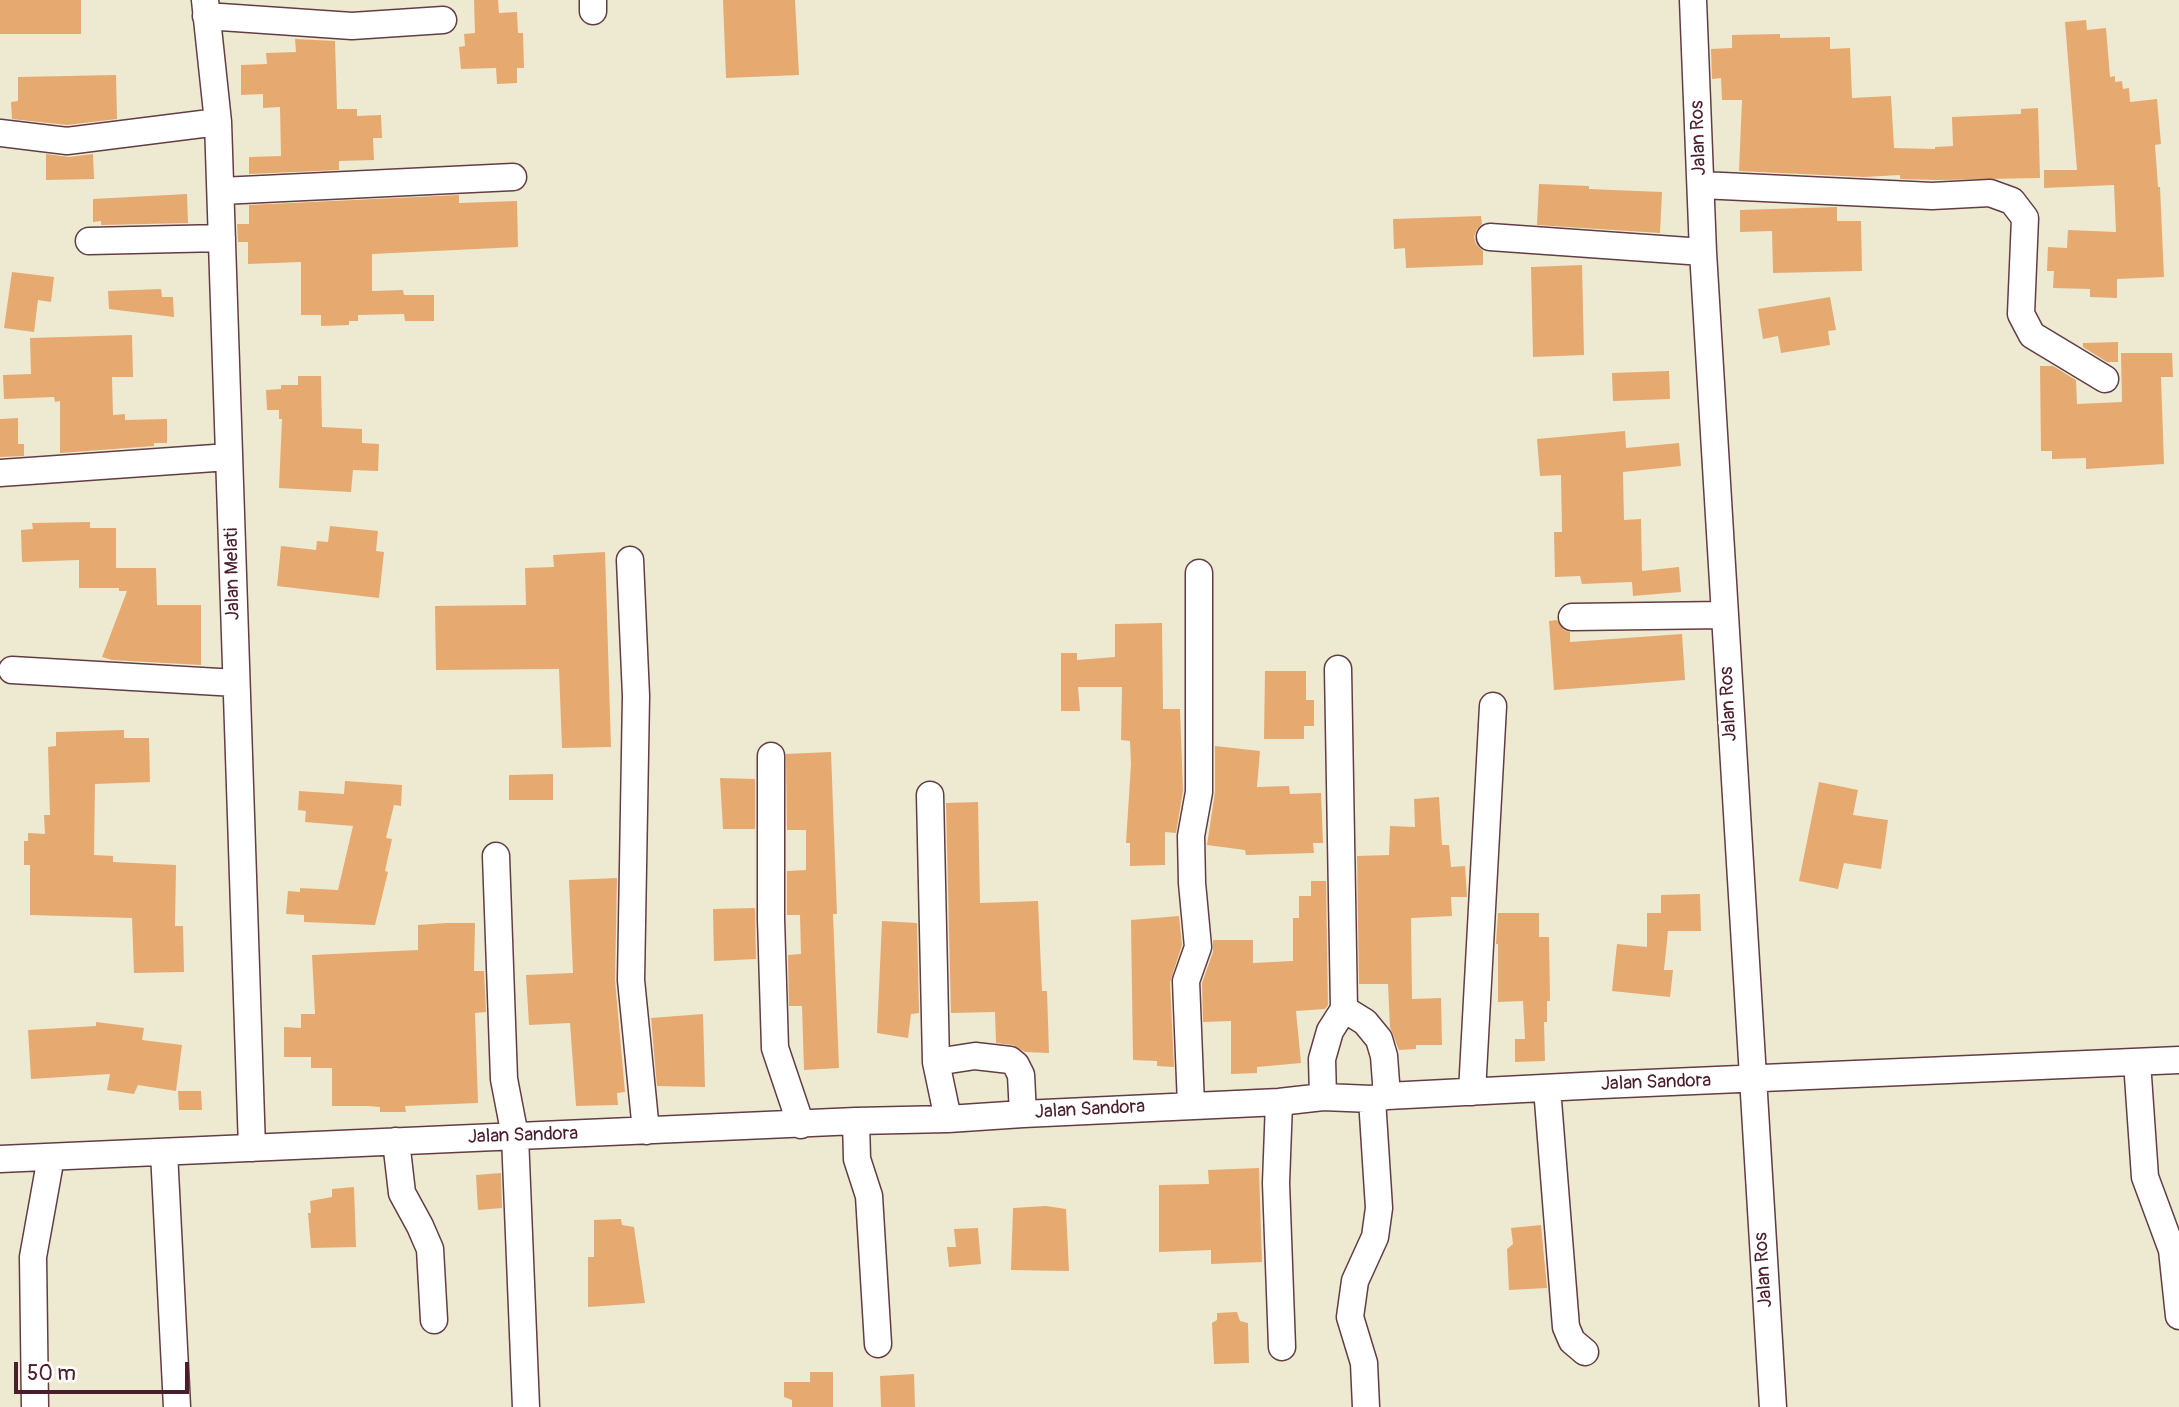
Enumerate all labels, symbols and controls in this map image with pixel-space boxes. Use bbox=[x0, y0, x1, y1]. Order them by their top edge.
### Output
street label: Jalan Ros bbox=[1686, 100, 1712, 176]
street label: Jalan Melati bbox=[221, 528, 245, 620]
street label: Jalan Ros bbox=[1716, 666, 1742, 742]
street label: Jalan Sandora bbox=[1600, 1070, 1712, 1096]
street label: Jalan Sandora bbox=[1034, 1096, 1146, 1124]
street label: Jalan Sandora bbox=[467, 1123, 579, 1149]
street label: Jalan Ros bbox=[1750, 1232, 1778, 1308]
scale bar bbox=[18, 1348, 192, 1392]
text: 50 m bbox=[27, 1360, 76, 1387]

